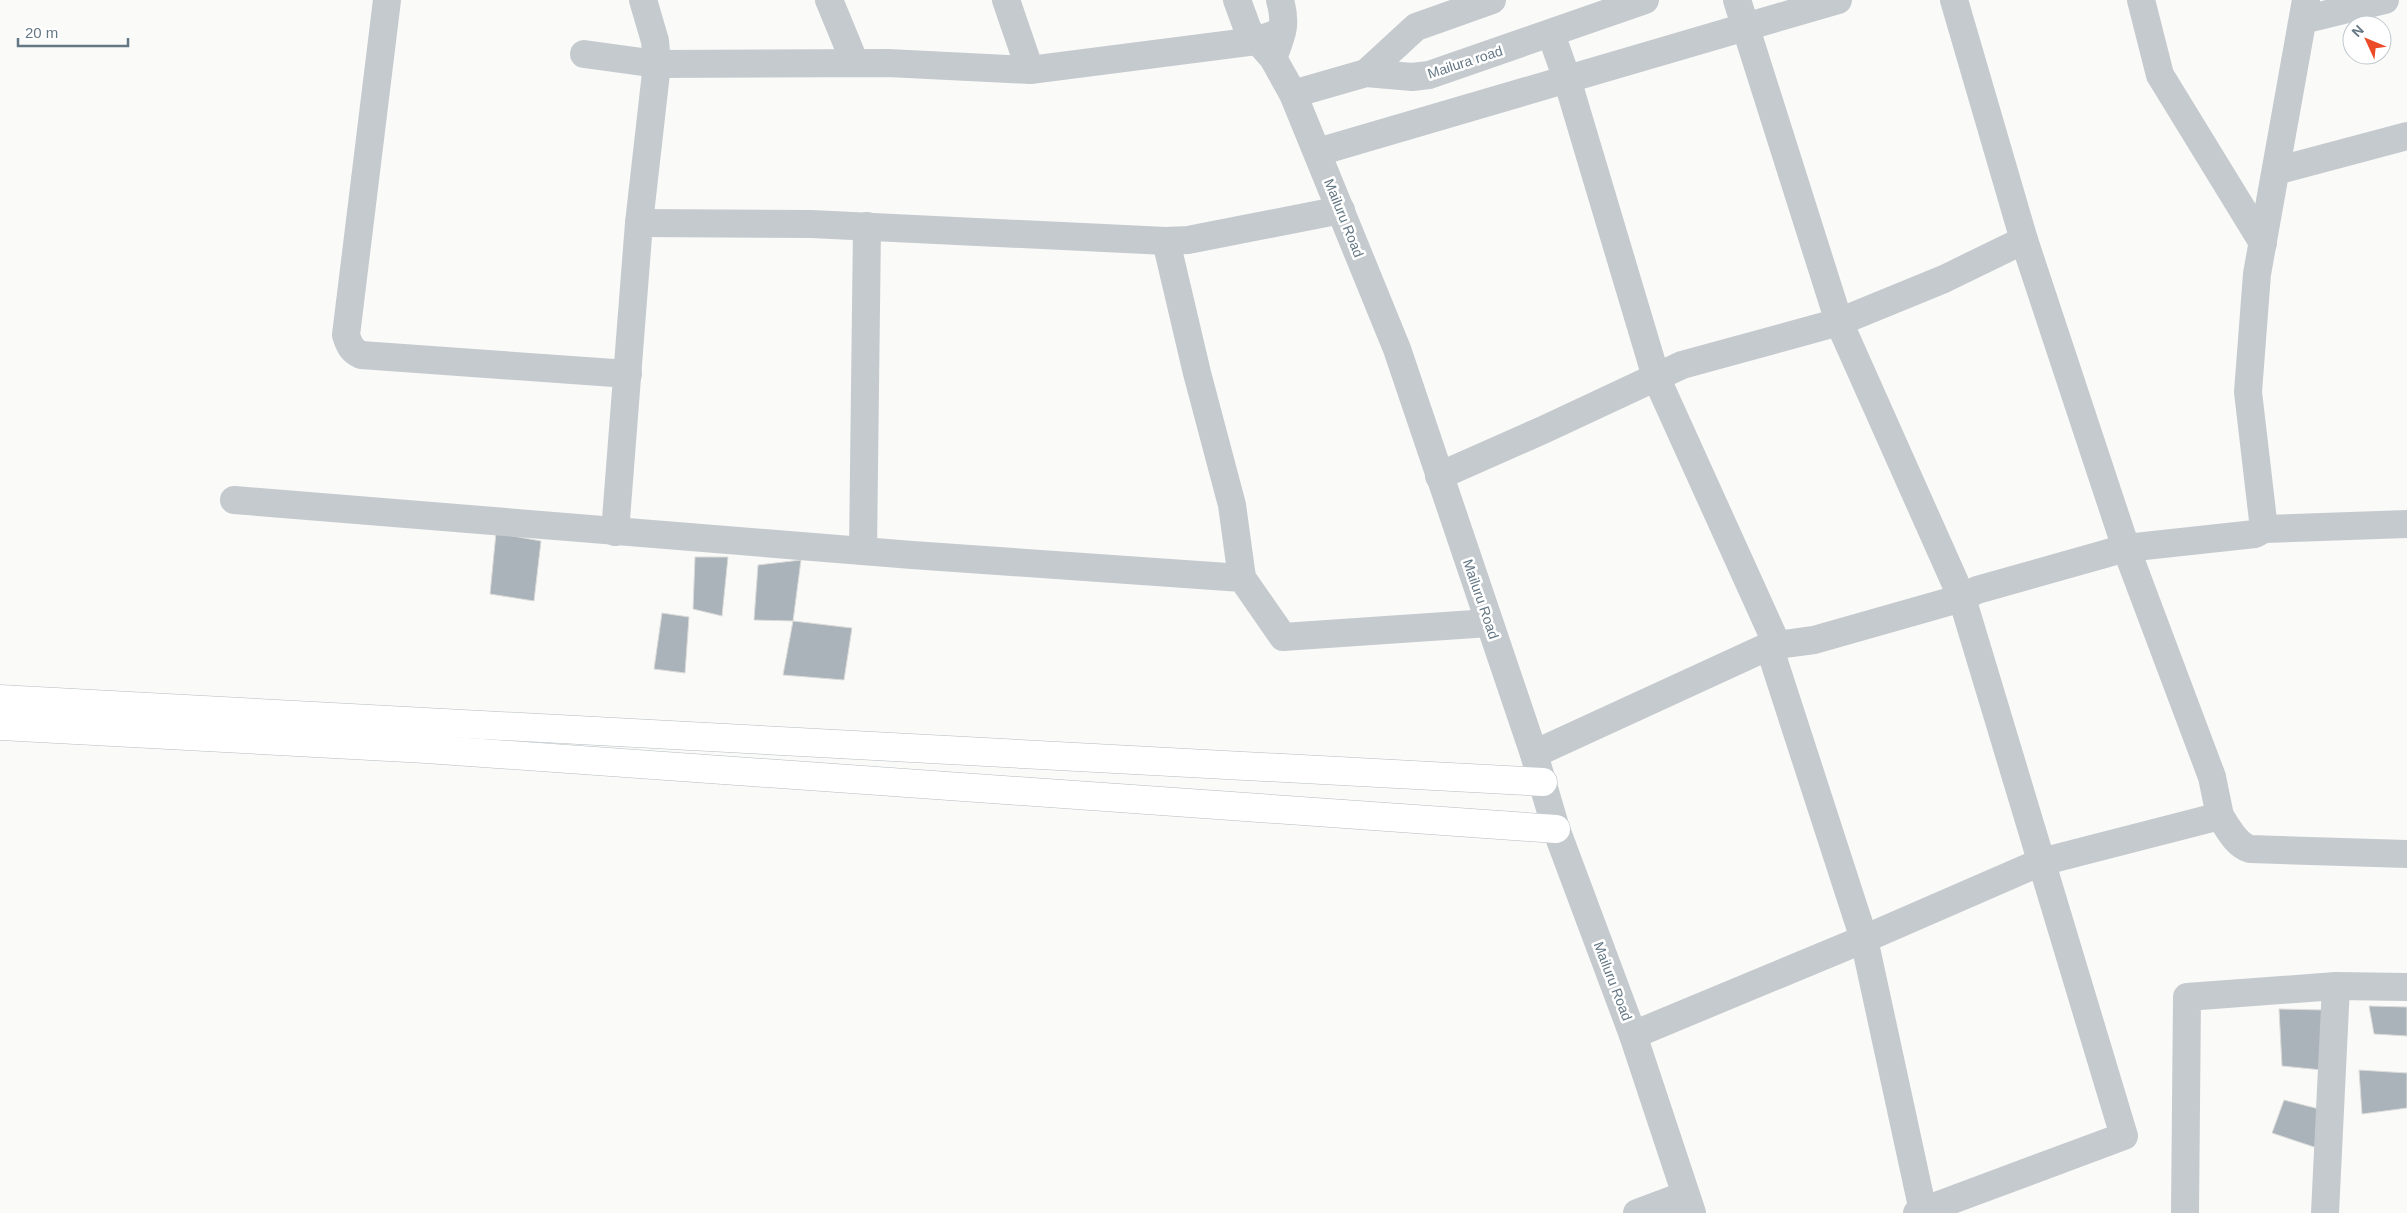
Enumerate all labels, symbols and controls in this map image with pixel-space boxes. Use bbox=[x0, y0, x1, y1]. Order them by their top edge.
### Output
scale bar bbox=[18, 15, 128, 47]
north arrow bbox=[2342, 15, 2392, 65]
text: N bbox=[2348, 22, 2367, 40]
text: 20 m bbox=[25, 24, 58, 41]
street label: Mailura road bbox=[1426, 42, 1504, 82]
street label: Mailuru Road bbox=[1321, 176, 1367, 260]
street label: Mailuru Road bbox=[1460, 557, 1502, 641]
street label: Mailuru Road bbox=[1591, 939, 1635, 1023]

